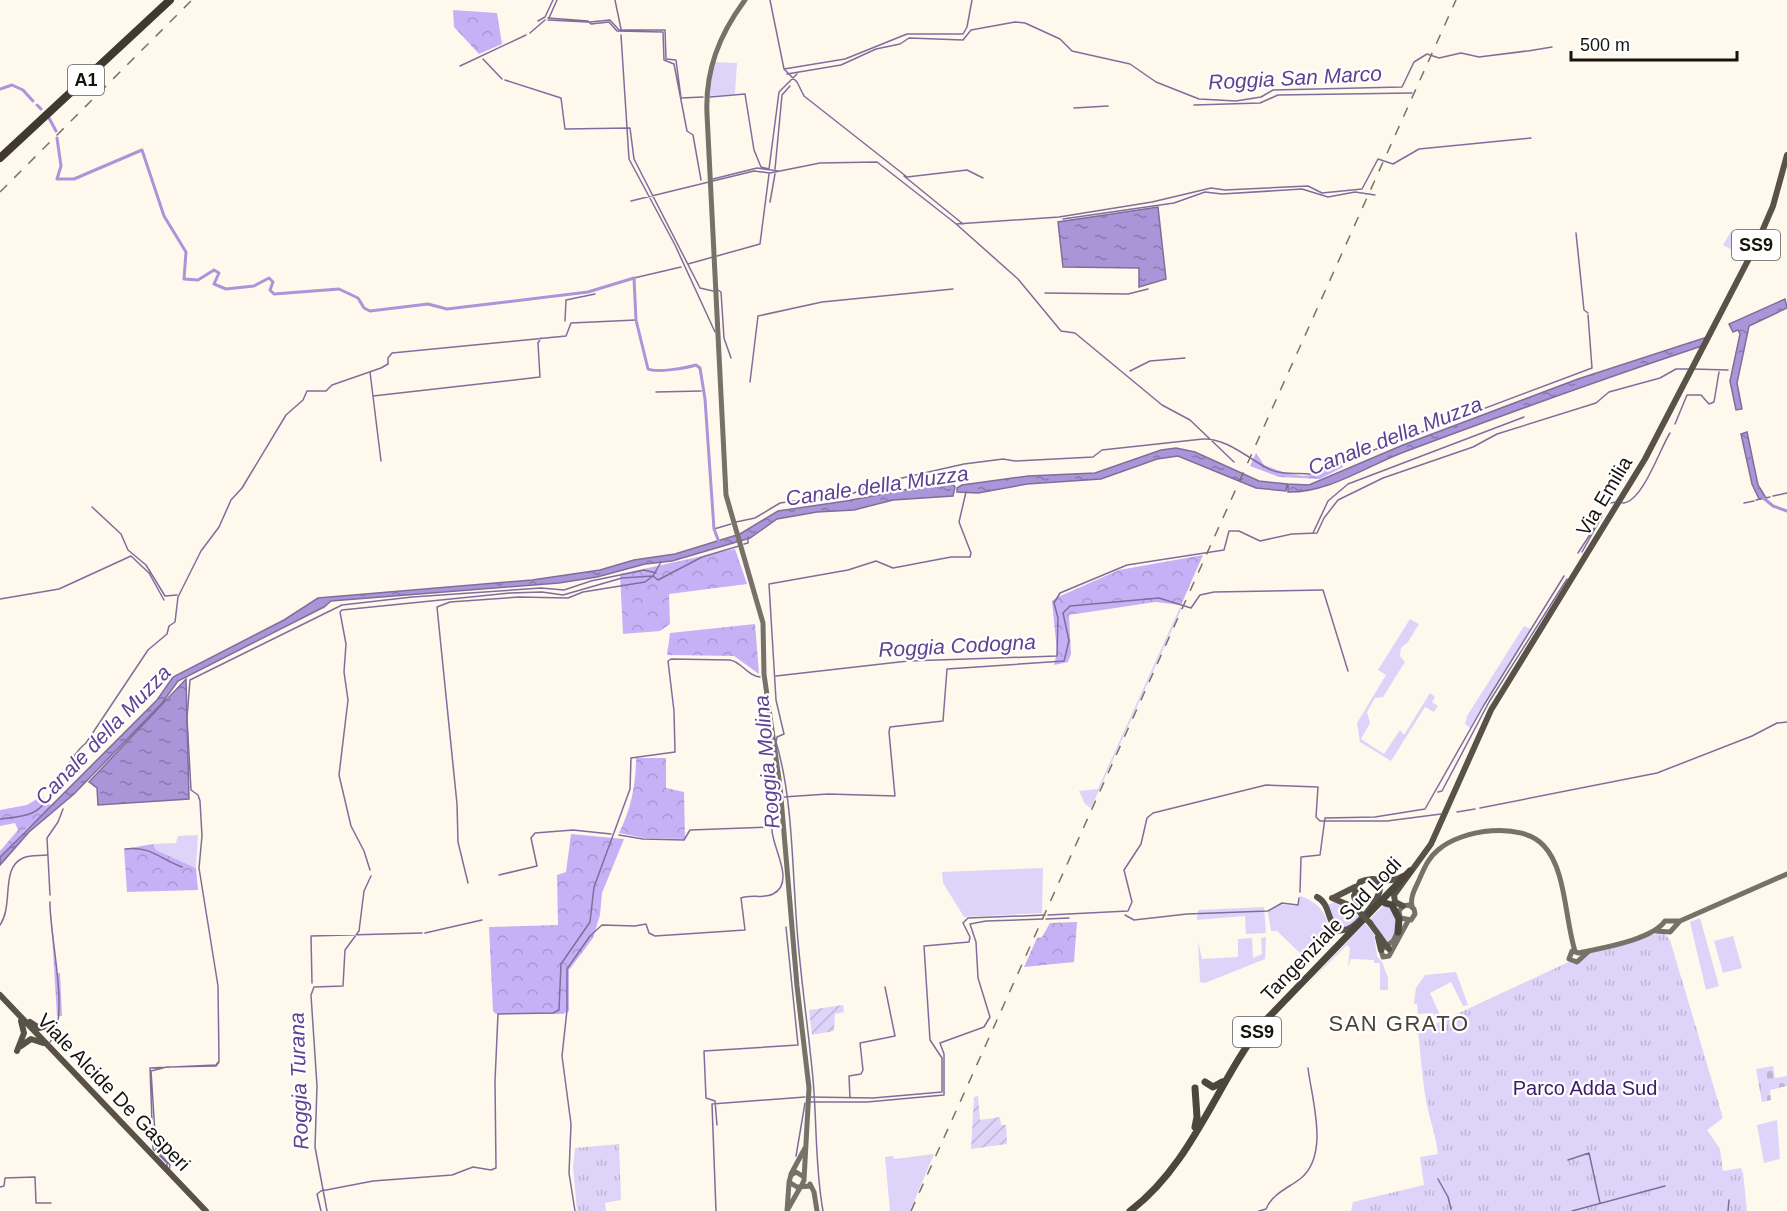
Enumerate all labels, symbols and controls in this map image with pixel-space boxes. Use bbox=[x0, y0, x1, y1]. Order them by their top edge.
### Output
scale bar bbox=[1571, 24, 1738, 62]
text: 500 m bbox=[1580, 35, 1630, 55]
water label: Roggia San Marco bbox=[1208, 61, 1383, 94]
road number: A1 bbox=[68, 65, 104, 95]
road number: SS9 bbox=[1732, 230, 1780, 260]
water label: Canale della Muzza bbox=[1305, 392, 1485, 479]
street label: Via Emilia bbox=[1572, 452, 1637, 540]
water label: Canale della Muzza bbox=[784, 461, 970, 510]
water label: Roggia Codogna bbox=[878, 630, 1036, 661]
water label: Canale della Muzza bbox=[30, 660, 175, 809]
water label: Roggia Molina bbox=[749, 694, 784, 830]
street label: Tangenziale Sud Lodi bbox=[1257, 853, 1405, 1005]
street label: Viale Alcide De Gasperi bbox=[33, 1009, 195, 1175]
district label: SAN GRATO bbox=[1328, 1011, 1470, 1036]
water label: Roggia Turana bbox=[285, 1012, 312, 1150]
road number: SS9 bbox=[1233, 1017, 1281, 1047]
park label: Parco Adda Sud bbox=[1513, 1077, 1657, 1099]

